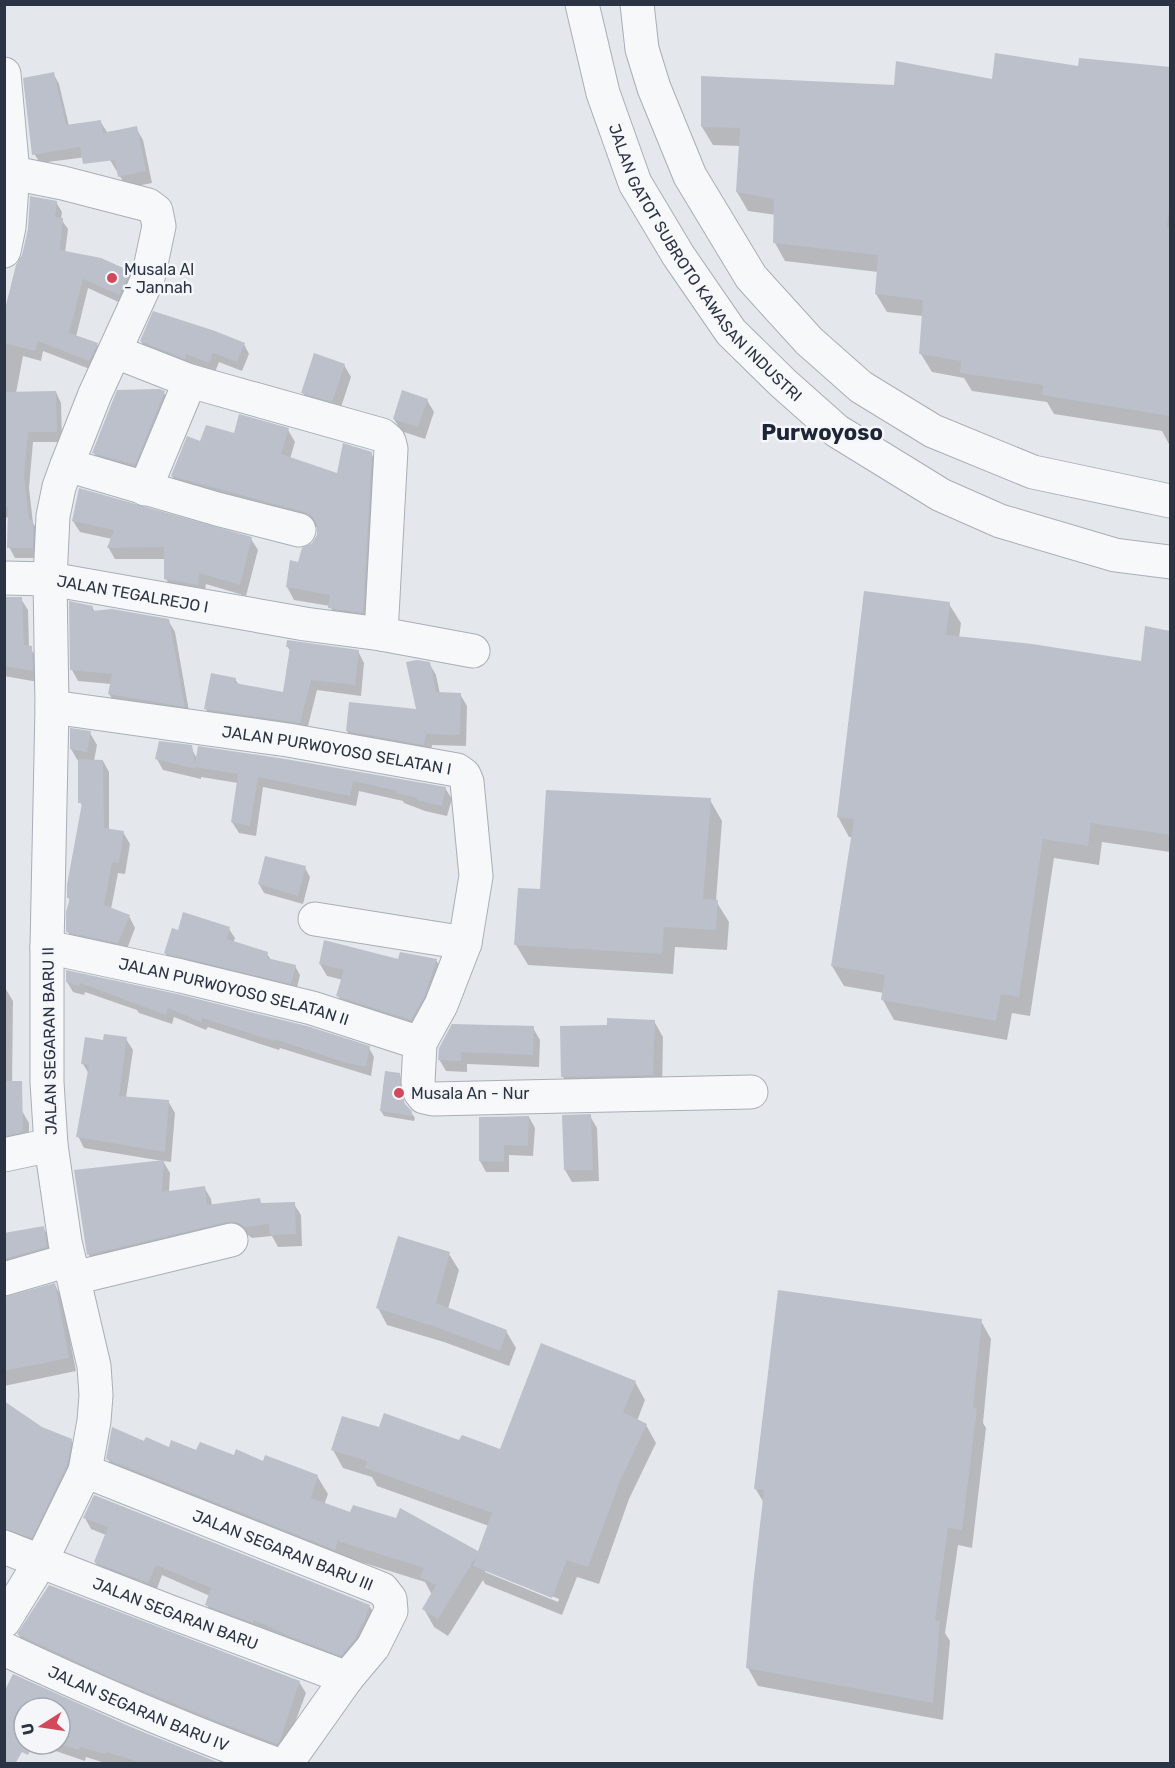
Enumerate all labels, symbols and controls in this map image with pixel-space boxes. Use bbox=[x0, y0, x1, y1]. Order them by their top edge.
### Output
street label: JALAN GATOT SUBROTO KAWASAN INDUSTRI bbox=[605, 121, 806, 405]
place label: Musala Al - Jannah bbox=[124, 260, 194, 297]
marker: Musala Al - Jannah bbox=[105, 271, 119, 285]
district label: Purwoyoso bbox=[761, 419, 883, 446]
street label: JALAN TEGALREJO I bbox=[55, 571, 210, 617]
street label: JALAN PURWOYOSO SELATAN I bbox=[221, 722, 453, 779]
street label: JALAN SEGARAN BARU II bbox=[38, 947, 61, 1135]
street label: JALAN PURWOYOSO SELATAN II bbox=[117, 954, 351, 1029]
place label: Musala An - Nur bbox=[411, 1084, 529, 1103]
marker: Musala An - Nur bbox=[392, 1086, 406, 1100]
street label: JALAN SEGARAN BARU III bbox=[190, 1506, 376, 1595]
street label: JALAN SEGARAN BARU bbox=[90, 1574, 261, 1654]
street label: JALAN SEGARAN BARU IV bbox=[45, 1662, 231, 1755]
north arrow bbox=[12, 1696, 72, 1756]
text: U bbox=[17, 1721, 38, 1737]

